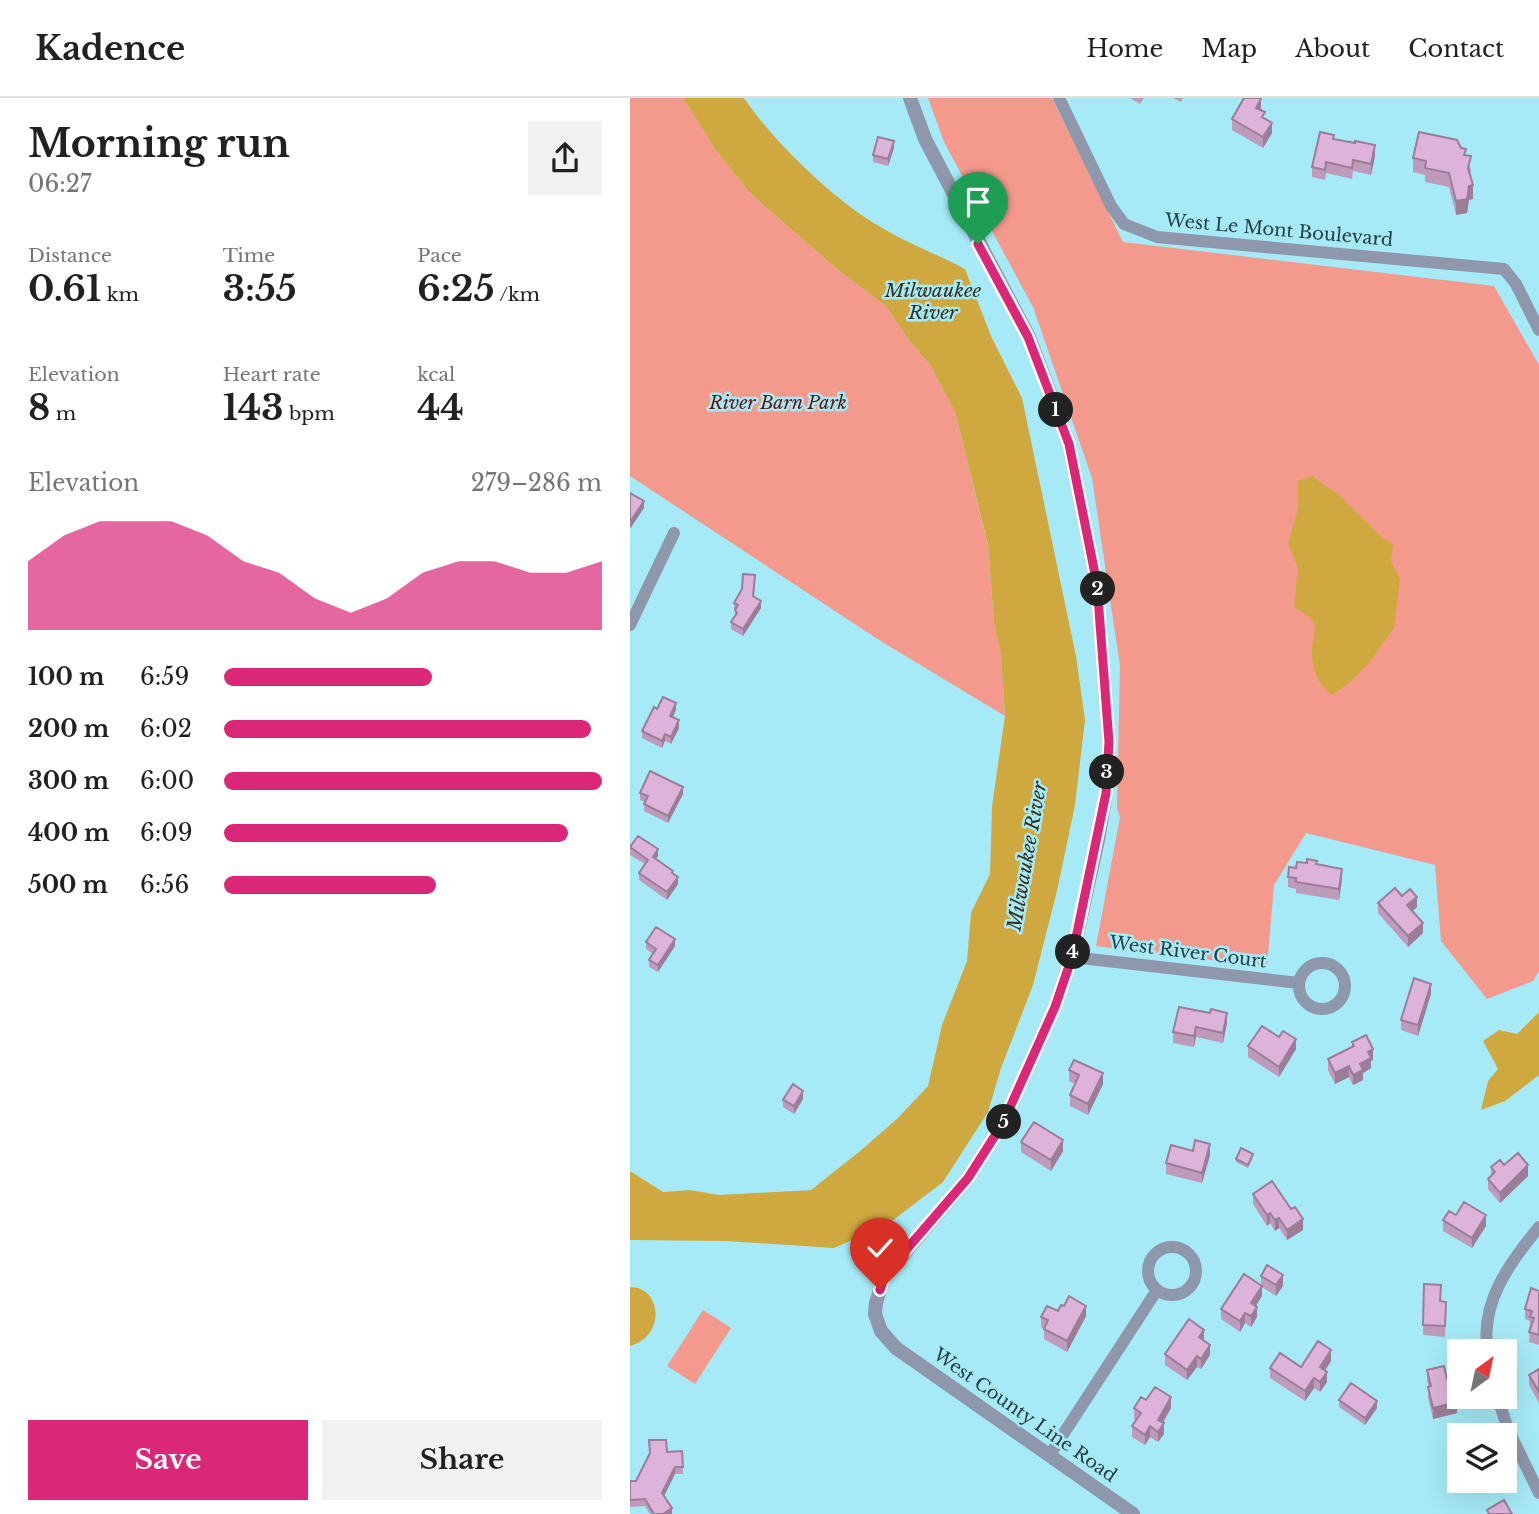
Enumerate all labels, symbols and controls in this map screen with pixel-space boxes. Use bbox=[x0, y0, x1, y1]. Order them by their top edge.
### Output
text: Kadence bbox=[35, 28, 185, 69]
text: Home bbox=[1087, 34, 1163, 63]
text: Map bbox=[1201, 34, 1257, 63]
text: About bbox=[1295, 34, 1370, 63]
text: Contact bbox=[1408, 34, 1504, 63]
text: Morning run bbox=[28, 120, 290, 167]
button: share bbox=[528, 121, 602, 195]
text: 06:27 bbox=[28, 170, 91, 198]
pin bbox=[948, 172, 1008, 244]
icon: arrive bbox=[959, 183, 997, 221]
street label: West Le Mont Boulevard bbox=[1163, 209, 1394, 251]
text: Distance bbox=[28, 244, 112, 267]
text: Time bbox=[223, 244, 275, 267]
text: Pace bbox=[417, 244, 462, 267]
text: 0.61 bbox=[28, 267, 101, 310]
text: 3:55 bbox=[223, 267, 297, 310]
text: 6:25 bbox=[417, 267, 494, 310]
water label: Milwaukee River bbox=[884, 279, 982, 324]
text: km bbox=[101, 283, 139, 306]
text: /km bbox=[494, 283, 540, 306]
text: Elevation bbox=[28, 363, 120, 386]
text: Heart rate bbox=[223, 363, 321, 386]
text: kcal bbox=[417, 363, 455, 386]
text: 8 bbox=[28, 386, 50, 429]
text: 143 bbox=[223, 386, 283, 429]
text: 44 bbox=[417, 386, 464, 429]
park label: River Barn Park bbox=[708, 392, 847, 414]
pin: 1 bbox=[1038, 392, 1074, 428]
text: 1 bbox=[1051, 398, 1060, 421]
text: m bbox=[50, 402, 76, 425]
text: bpm bbox=[283, 402, 335, 425]
text: Elevation bbox=[28, 469, 139, 497]
text: 279–286 m bbox=[471, 469, 602, 497]
pin: 2 bbox=[1080, 572, 1116, 606]
text: 2 bbox=[1091, 577, 1104, 600]
text: 100 m bbox=[28, 663, 104, 691]
text: 6:59 bbox=[140, 663, 189, 691]
text: 200 m bbox=[28, 715, 109, 743]
text: 6:02 bbox=[140, 715, 192, 743]
pin: 3 bbox=[1090, 754, 1124, 790]
text: 3 bbox=[1100, 760, 1113, 783]
text: 300 m bbox=[28, 767, 109, 795]
text: 6:00 bbox=[140, 767, 194, 795]
water label: Milwaukee River bbox=[1002, 779, 1052, 933]
text: 400 m bbox=[28, 819, 110, 847]
text: 6:09 bbox=[140, 819, 193, 847]
text: 500 m bbox=[28, 871, 108, 899]
text: 6:56 bbox=[140, 871, 189, 899]
street label: West River Court bbox=[1107, 931, 1268, 973]
pin: 4 bbox=[1056, 934, 1090, 970]
text: 4 bbox=[1066, 940, 1079, 963]
pin: 5 bbox=[986, 1104, 1022, 1140]
text: 5 bbox=[998, 1110, 1009, 1133]
pin bbox=[850, 1218, 910, 1290]
icon: check bbox=[861, 1229, 899, 1267]
north arrow bbox=[1447, 1339, 1517, 1409]
map controls bbox=[1447, 1339, 1517, 1493]
street label: West County Line Road bbox=[928, 1343, 1121, 1487]
button: Save bbox=[28, 1420, 308, 1500]
button: Share bbox=[322, 1420, 602, 1500]
button: layers bbox=[1447, 1423, 1517, 1493]

